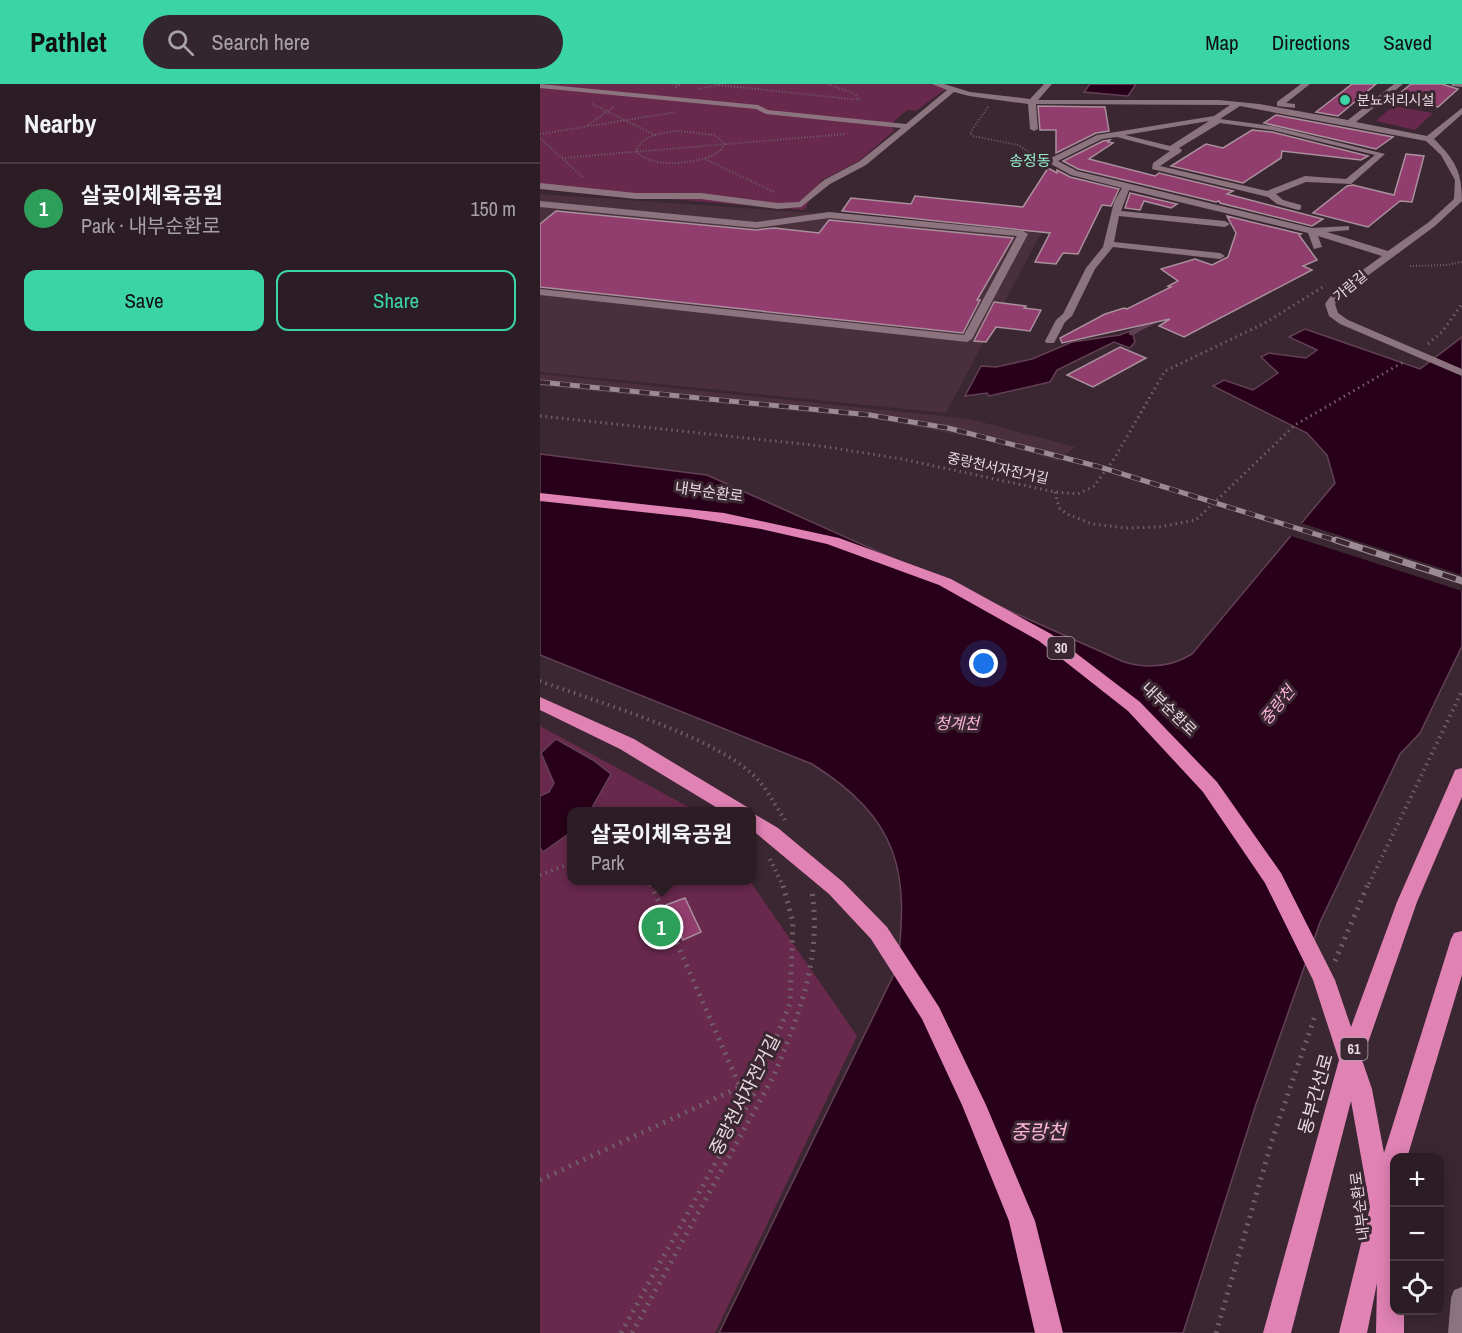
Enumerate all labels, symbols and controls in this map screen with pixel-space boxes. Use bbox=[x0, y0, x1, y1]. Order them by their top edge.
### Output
search box bbox=[143, 15, 563, 69]
text: Pathlet bbox=[30, 23, 107, 61]
icon: search bbox=[164, 26, 197, 59]
text: Search here bbox=[212, 27, 310, 57]
text: Map bbox=[1205, 28, 1239, 57]
text: Directions bbox=[1272, 28, 1350, 57]
text: Saved bbox=[1383, 28, 1432, 57]
place label: 분뇨처리시설 bbox=[1357, 91, 1434, 109]
marker: 분뇨처리시설 bbox=[1338, 93, 1352, 107]
text: Nearby bbox=[24, 106, 96, 141]
district label: 송정동 bbox=[1009, 150, 1051, 171]
text: 살곶이체육공원 bbox=[81, 180, 223, 210]
text: 1 bbox=[39, 195, 48, 222]
text: 150 m bbox=[470, 195, 516, 222]
text: Park · 내부순환로 bbox=[81, 212, 220, 239]
street label: 가람길 bbox=[1329, 267, 1371, 305]
button: Save bbox=[24, 270, 264, 331]
button: Share bbox=[276, 270, 516, 331]
street label: 중랑천서자전거길 bbox=[946, 448, 1050, 488]
street label: 내부순환로 bbox=[673, 476, 745, 507]
road number: 30 bbox=[1048, 637, 1074, 659]
your location bbox=[969, 649, 998, 678]
street label: 내부순환로 bbox=[1137, 677, 1201, 740]
water label: 중랑천 bbox=[1255, 679, 1301, 729]
water label: 청계천 bbox=[935, 712, 981, 734]
popup bbox=[567, 807, 756, 885]
text: 살곶이체육공원 bbox=[591, 819, 732, 849]
text: Park bbox=[591, 849, 624, 876]
pin: 1 bbox=[642, 904, 680, 950]
street label: 중랑천서자전거길 bbox=[703, 1030, 786, 1159]
road number: 61 bbox=[1340, 1038, 1368, 1060]
street label: 동부간선로 bbox=[1292, 1051, 1339, 1137]
water label: 중랑천 bbox=[1010, 1118, 1068, 1145]
map controls bbox=[1390, 1153, 1444, 1315]
button: + bbox=[1390, 1153, 1444, 1207]
street label: 내부순환로 bbox=[1345, 1171, 1374, 1242]
button: − bbox=[1390, 1207, 1444, 1261]
button: locate bbox=[1390, 1261, 1444, 1315]

